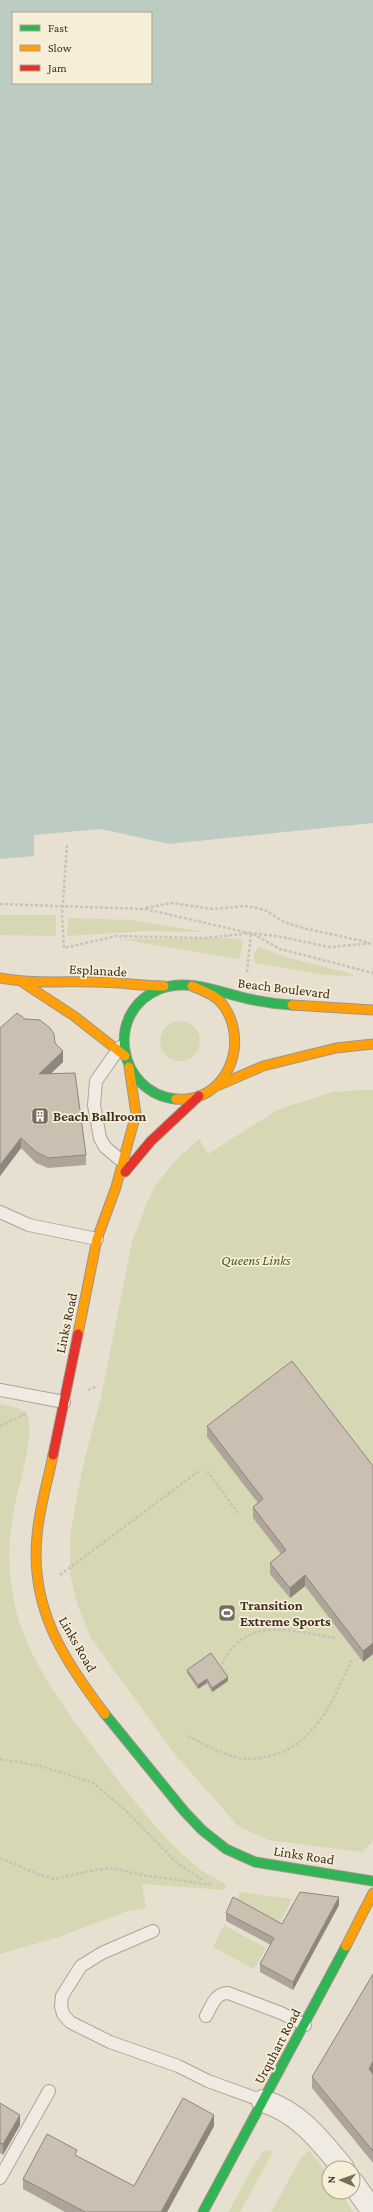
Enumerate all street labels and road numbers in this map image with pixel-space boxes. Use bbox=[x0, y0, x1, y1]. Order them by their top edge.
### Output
street label: Esplanade bbox=[69, 960, 127, 980]
street label: Beach Boulevard bbox=[237, 974, 332, 1002]
street label: Links Road bbox=[52, 1291, 80, 1355]
street label: Links Road bbox=[56, 1613, 101, 1675]
street label: Links Road bbox=[272, 1842, 336, 1868]
street label: Urquhart Road bbox=[250, 2005, 304, 2086]

